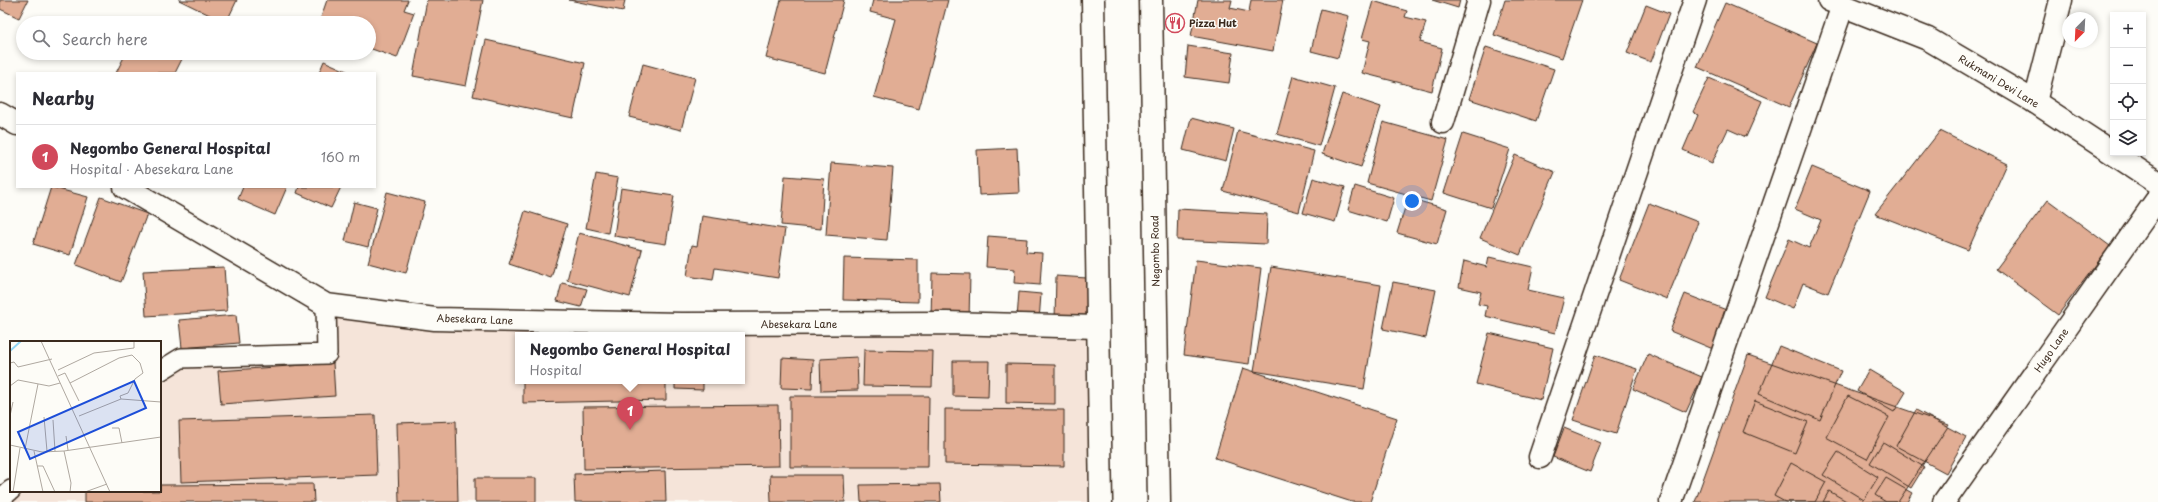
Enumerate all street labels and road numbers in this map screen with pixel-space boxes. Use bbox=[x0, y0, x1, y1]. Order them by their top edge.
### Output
street label: Rukmani Devi Lane bbox=[1956, 50, 2043, 111]
street label: Negombo Road bbox=[1146, 215, 1163, 287]
street label: Abesekara Lane bbox=[436, 310, 514, 327]
street label: Abesekara Lane bbox=[761, 316, 838, 331]
street label: Hugo Lane bbox=[2030, 324, 2072, 375]

